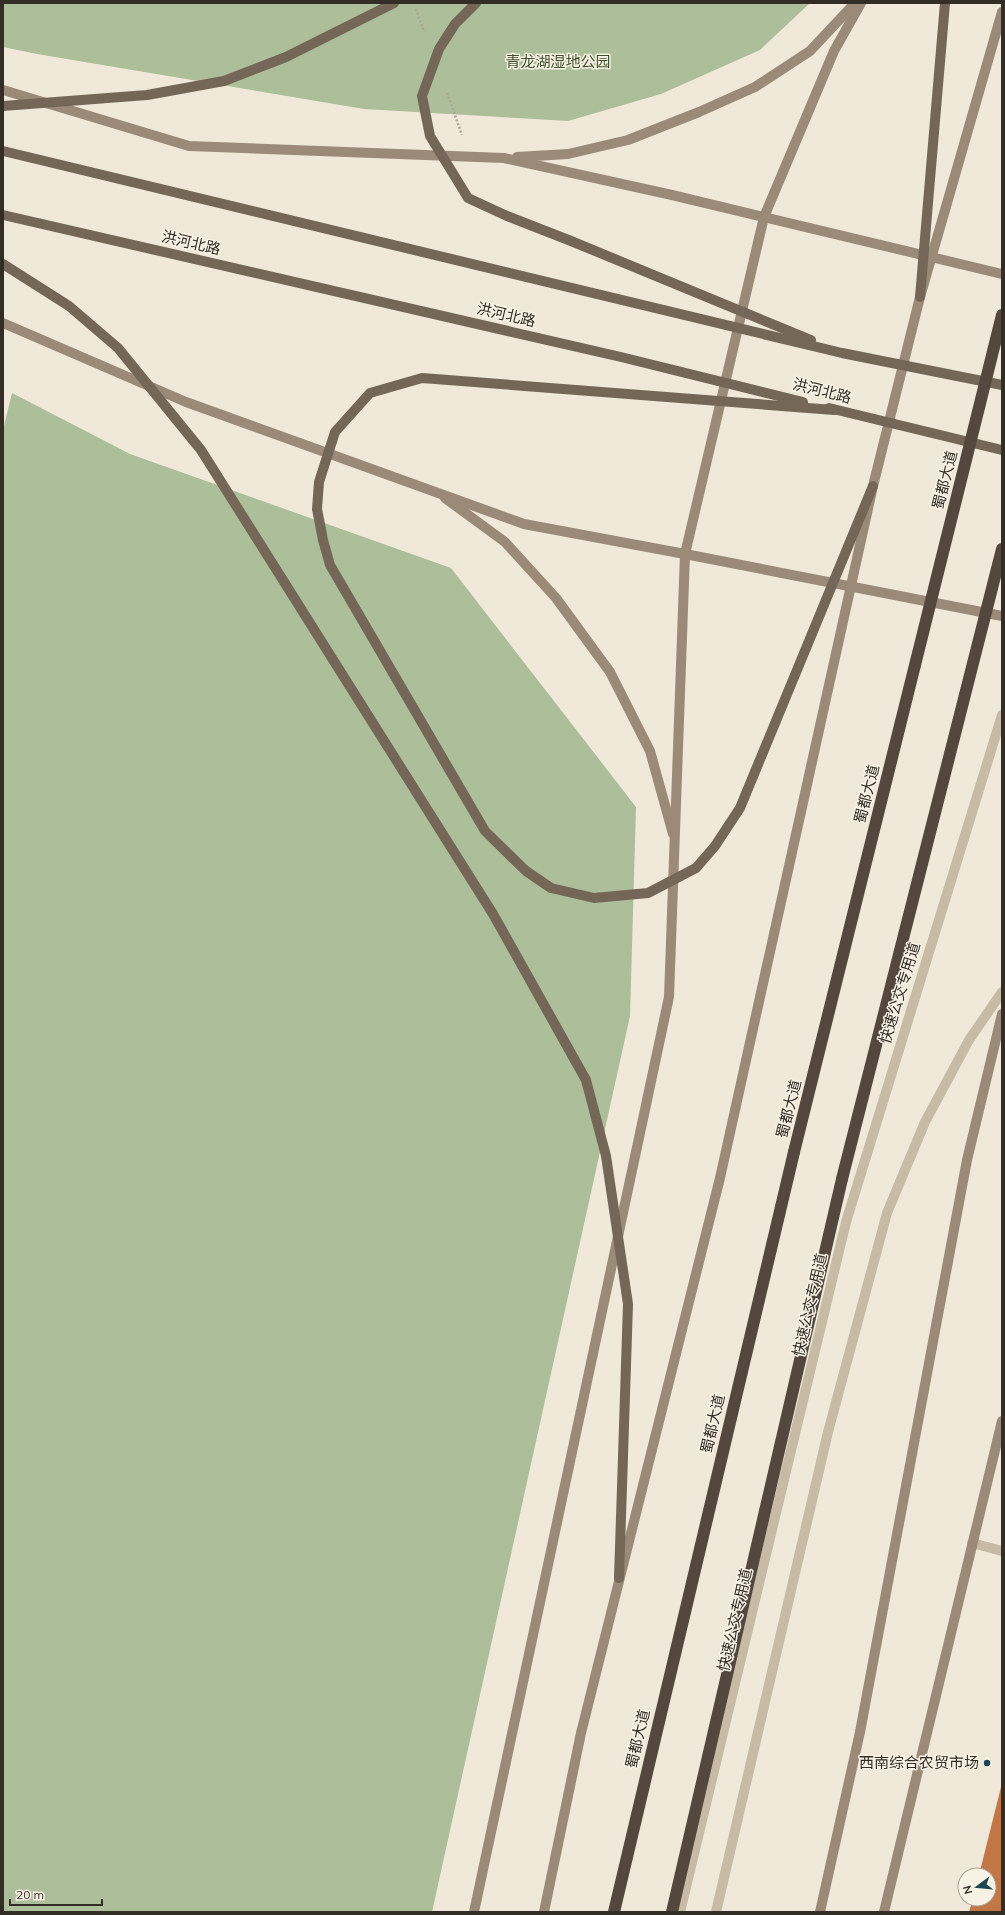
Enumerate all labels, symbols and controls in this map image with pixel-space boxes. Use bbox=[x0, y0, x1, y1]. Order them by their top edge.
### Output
park label: 青龙湖湿地公园 bbox=[505, 52, 611, 71]
street label: 洪河北路 bbox=[160, 227, 222, 259]
street label: 洪河北路 bbox=[475, 299, 537, 331]
street label: 洪河北路 bbox=[791, 374, 854, 407]
street label: 蜀都大道 bbox=[928, 448, 961, 511]
street label: 蜀都大道 bbox=[850, 762, 883, 825]
street label: 快速公交专用道 bbox=[875, 940, 924, 1046]
street label: 蜀都大道 bbox=[772, 1077, 805, 1140]
street label: 快速公交专用道 bbox=[788, 1252, 831, 1358]
street label: 蜀都大道 bbox=[697, 1393, 729, 1455]
street label: 快速公交专用道 bbox=[713, 1567, 756, 1673]
street label: 蜀都大道 bbox=[622, 1708, 654, 1770]
place label: 西南综合农贸市场 bbox=[859, 1753, 979, 1772]
marker: 西南综合农贸市场 bbox=[982, 1758, 992, 1768]
north arrow bbox=[957, 1867, 997, 1907]
scale bar bbox=[10, 1881, 102, 1907]
text: N bbox=[960, 1884, 975, 1896]
text: 20 m bbox=[16, 1887, 44, 1902]

